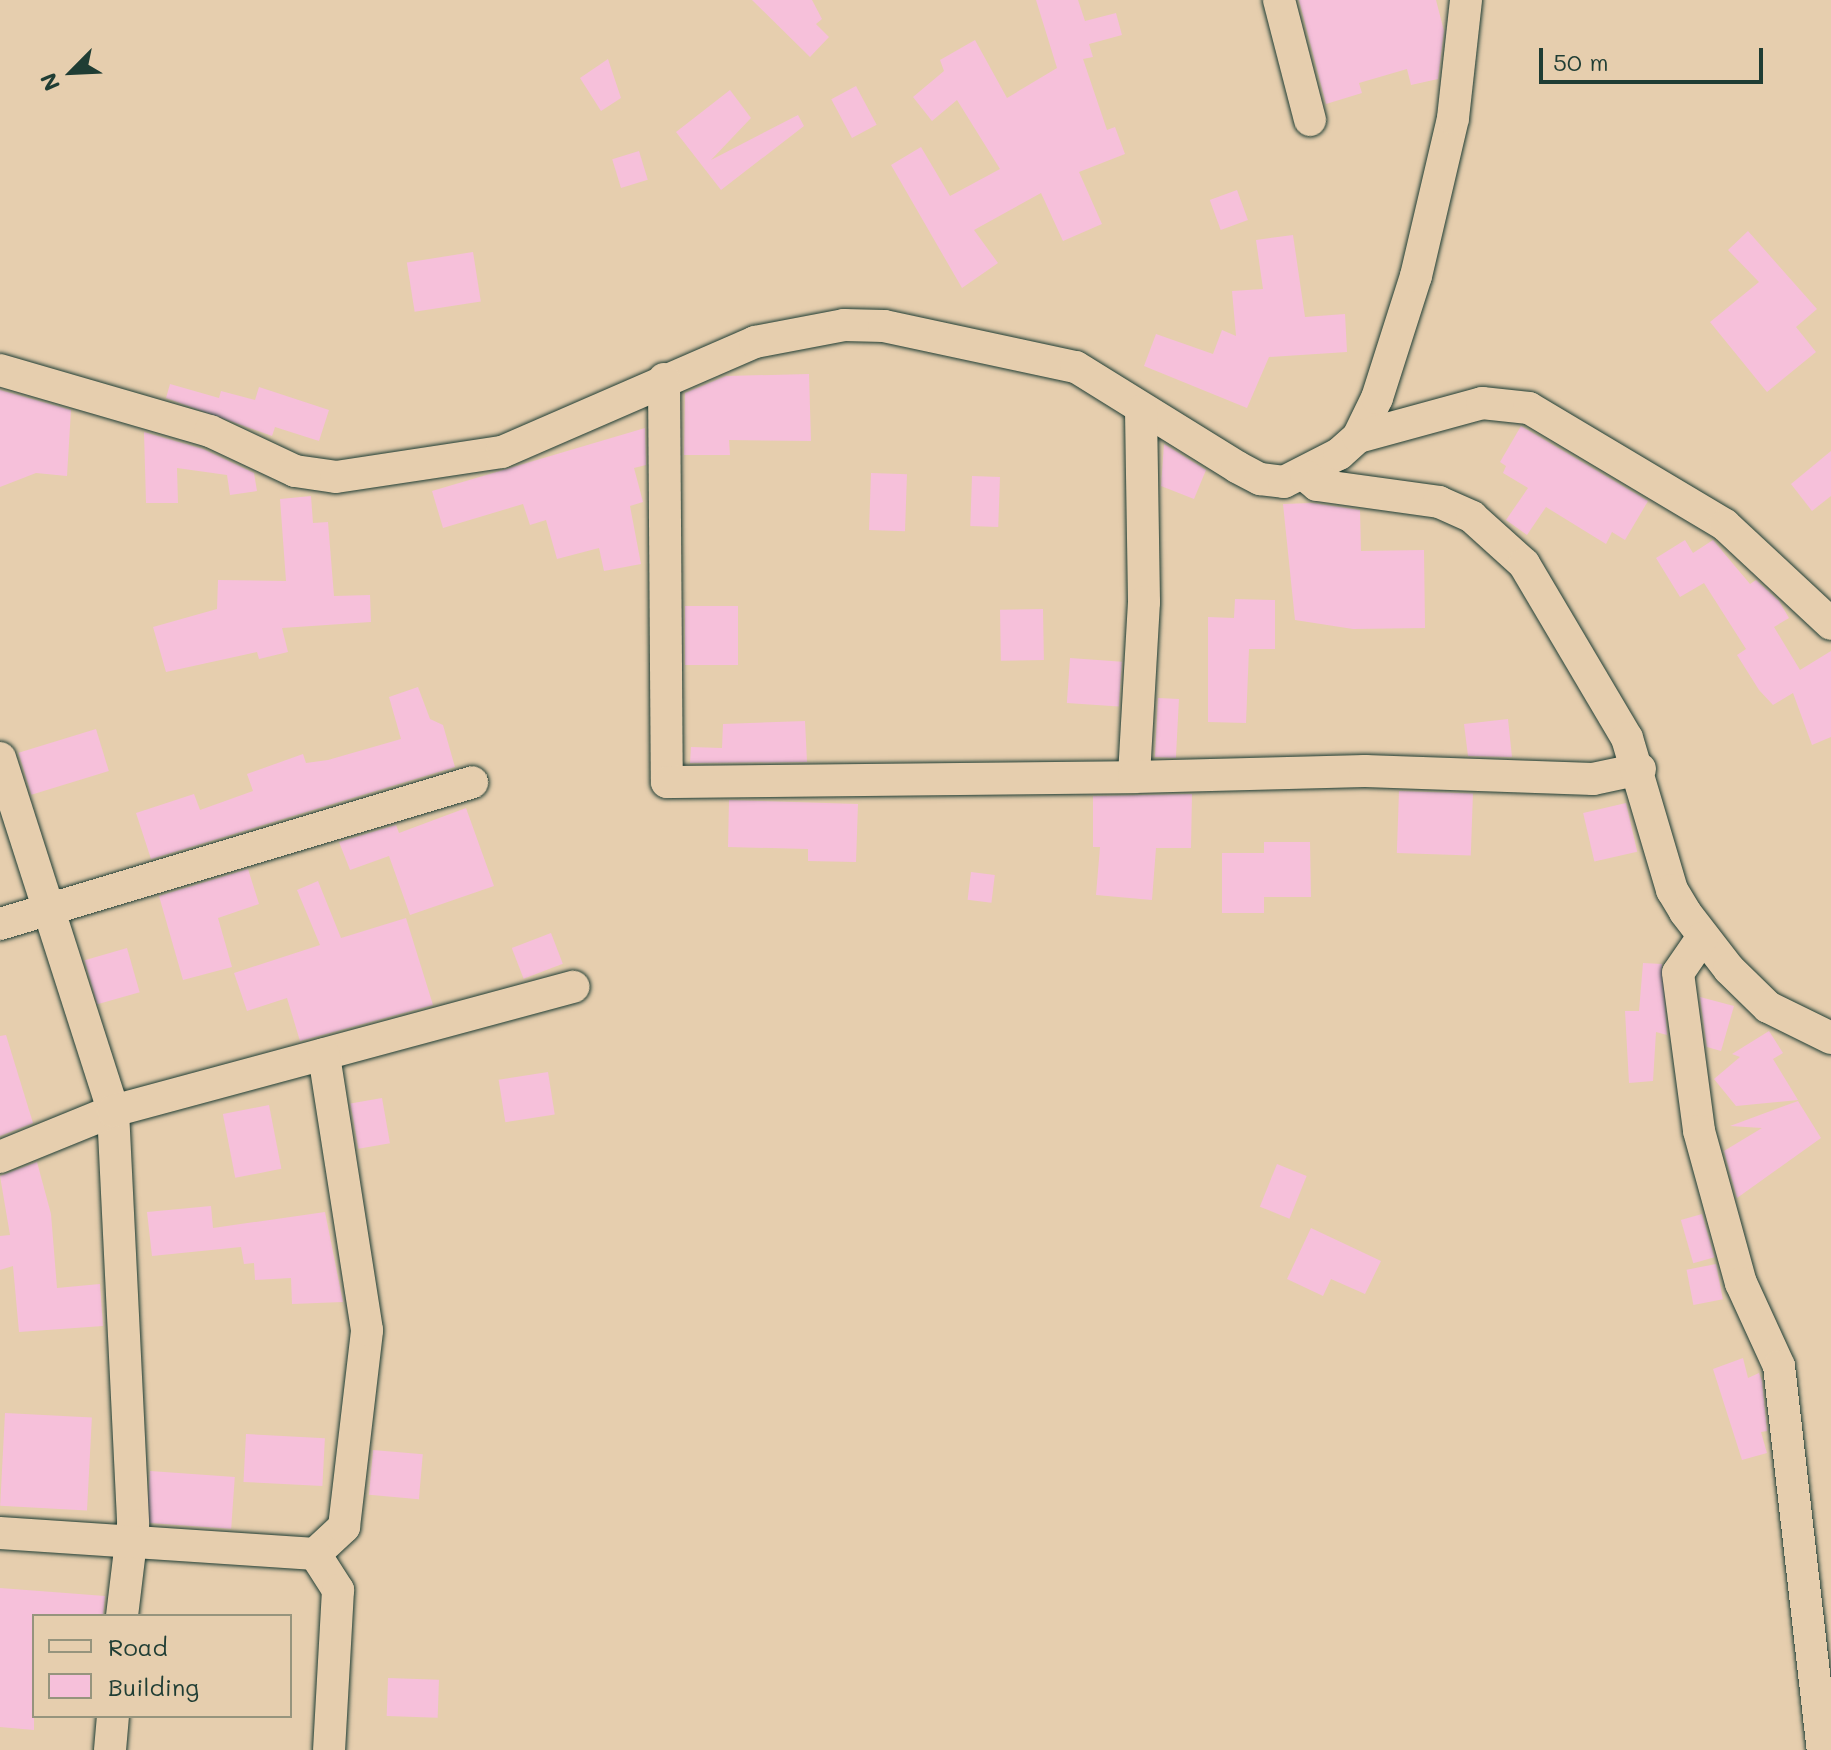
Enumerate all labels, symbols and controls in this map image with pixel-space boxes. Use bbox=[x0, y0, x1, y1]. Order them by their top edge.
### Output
north arrow bbox=[32, 32, 112, 112]
scale bar bbox=[1543, 32, 1767, 82]
text: 50 m bbox=[1553, 46, 1609, 77]
text: N bbox=[33, 68, 66, 95]
legend bbox=[32, 1614, 292, 1718]
text: Road bbox=[108, 1631, 168, 1662]
text: Building bbox=[108, 1671, 199, 1702]

